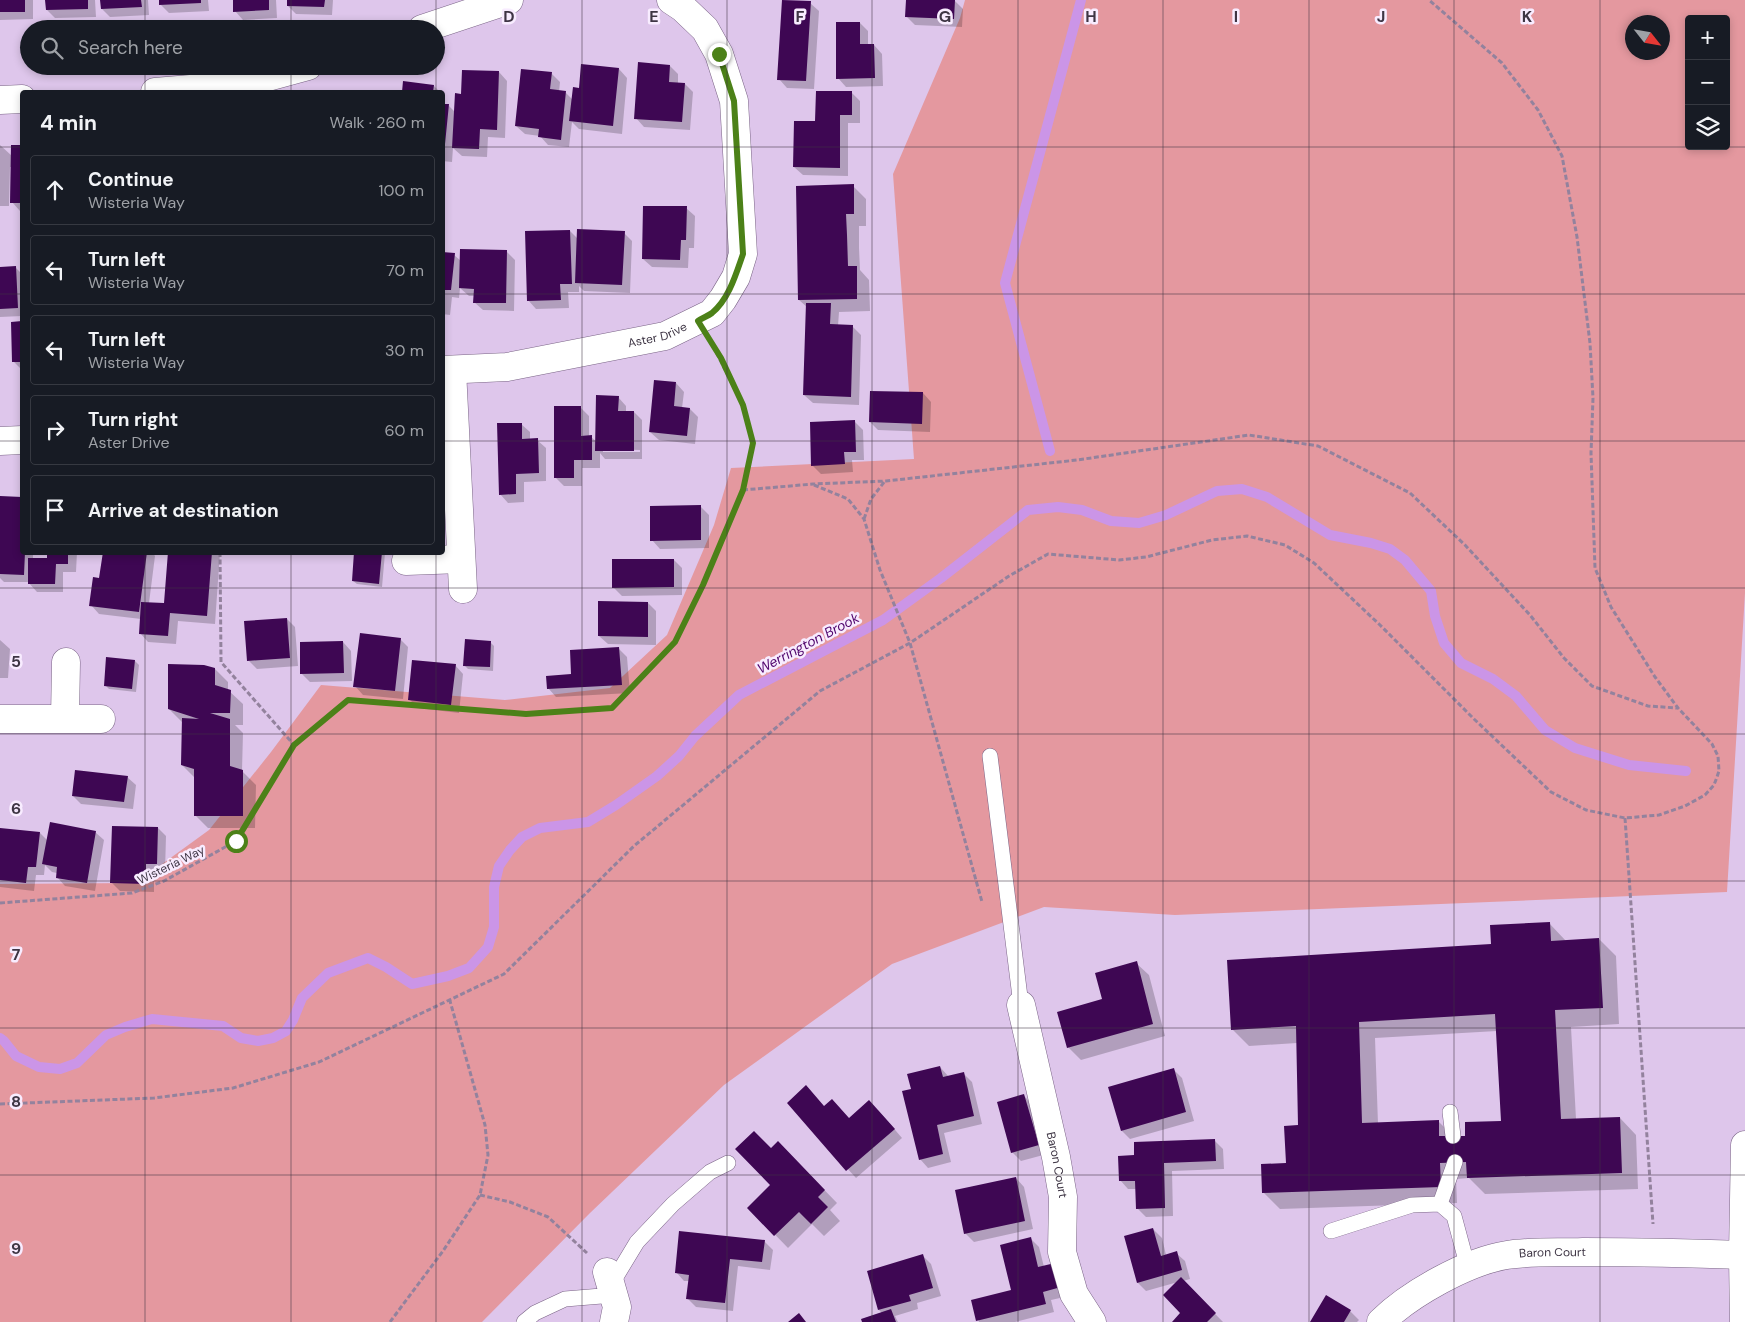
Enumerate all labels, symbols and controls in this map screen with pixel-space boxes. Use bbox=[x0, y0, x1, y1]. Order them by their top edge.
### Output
text: D bbox=[503, 6, 515, 27]
text: E bbox=[649, 6, 659, 27]
text: F bbox=[796, 6, 805, 27]
text: G bbox=[939, 6, 951, 27]
text: H bbox=[1085, 6, 1097, 27]
text: I bbox=[1234, 6, 1238, 27]
text: J bbox=[1377, 6, 1385, 27]
text: K bbox=[1522, 6, 1533, 27]
north arrow bbox=[1625, 15, 1670, 60]
map controls bbox=[1685, 15, 1730, 150]
button: + bbox=[1685, 15, 1730, 60]
search box bbox=[20, 20, 445, 75]
icon: search bbox=[38, 34, 66, 62]
text: Search here bbox=[78, 35, 183, 60]
route end bbox=[708, 43, 731, 66]
button: − bbox=[1685, 60, 1730, 105]
button: layers bbox=[1685, 105, 1730, 150]
text: 4 min bbox=[40, 109, 97, 137]
text: Walk · 260 m bbox=[330, 112, 425, 133]
text: Continue bbox=[88, 167, 174, 192]
icon: ahead bbox=[41, 176, 69, 204]
text: 100 m bbox=[379, 180, 424, 201]
text: Wisteria Way bbox=[88, 192, 185, 213]
text: Turn left bbox=[88, 247, 166, 272]
icon: left bbox=[41, 256, 69, 284]
text: 70 m bbox=[386, 260, 424, 281]
text: Wisteria Way bbox=[88, 272, 185, 293]
street label: Aster Drive bbox=[626, 318, 690, 351]
text: Turn left bbox=[88, 327, 166, 352]
icon: left bbox=[41, 336, 69, 364]
text: 30 m bbox=[385, 340, 424, 361]
text: Wisteria Way bbox=[88, 352, 185, 373]
text: Turn right bbox=[88, 407, 178, 432]
icon: right bbox=[41, 416, 69, 444]
text: 60 m bbox=[384, 420, 424, 441]
text: Aster Drive bbox=[88, 432, 170, 453]
icon: arrive bbox=[41, 496, 69, 524]
text: Arrive at destination bbox=[88, 498, 279, 523]
water label: Werrington Brook bbox=[754, 608, 863, 678]
text: 5 bbox=[11, 651, 21, 672]
text: 6 bbox=[11, 798, 21, 819]
route start bbox=[225, 830, 248, 853]
street label: Wisteria Way bbox=[135, 842, 207, 888]
text: 7 bbox=[12, 944, 21, 965]
text: 8 bbox=[11, 1091, 21, 1112]
street label: Baron Court bbox=[1042, 1130, 1071, 1200]
text: 9 bbox=[11, 1238, 21, 1259]
street label: Baron Court bbox=[1518, 1244, 1586, 1261]

